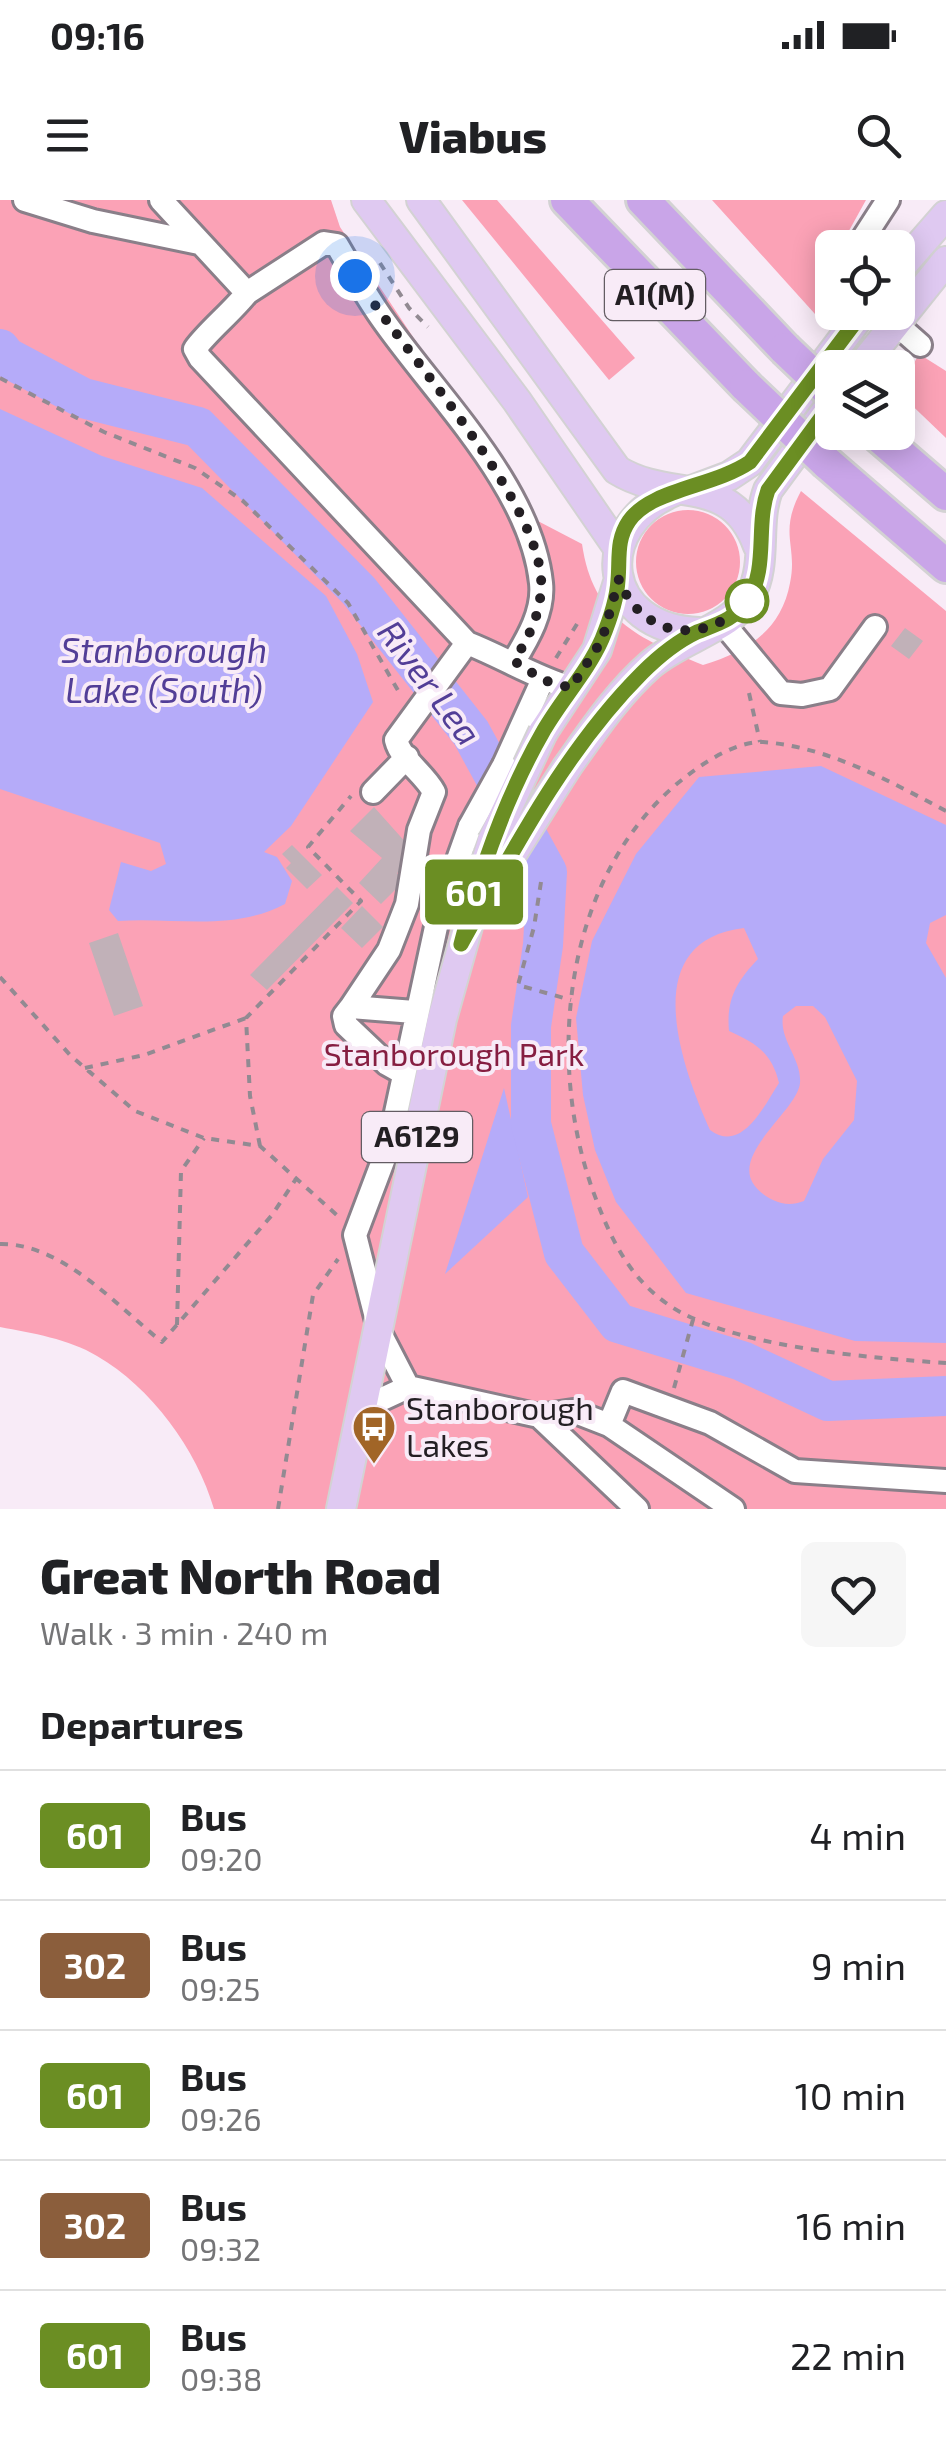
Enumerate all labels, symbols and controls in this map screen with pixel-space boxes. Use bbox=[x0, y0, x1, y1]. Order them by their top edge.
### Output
text: 09:16 bbox=[50, 12, 145, 58]
icon: menu bbox=[40, 108, 95, 163]
text: Viabus bbox=[399, 108, 547, 162]
icon: search bbox=[851, 108, 906, 163]
map controls bbox=[815, 230, 915, 450]
button: locate bbox=[815, 230, 915, 330]
your location bbox=[330, 251, 380, 301]
road number: A1(M) bbox=[605, 270, 705, 320]
button: layers bbox=[815, 350, 915, 450]
unlabelled marker bbox=[726, 580, 768, 622]
water label: River Lea bbox=[370, 611, 491, 752]
water label: Stanborough Lake (South) bbox=[61, 628, 267, 710]
line badge: 601 bbox=[416, 860, 532, 924]
text: 601 bbox=[445, 871, 503, 913]
park label: Stanborough Park bbox=[324, 1034, 584, 1072]
road number: A6129 bbox=[362, 1112, 472, 1162]
place label: Stanborough Lakes bbox=[406, 1388, 594, 1463]
bus stop icon: Stanborough Lakes bbox=[351, 1404, 397, 1465]
button: heart bbox=[801, 1542, 906, 1647]
text: Great North Road bbox=[40, 1546, 441, 1604]
text: Walk · 3 min · 240 m bbox=[40, 1613, 328, 1651]
text: Departures bbox=[40, 1701, 244, 1747]
text: Bus bbox=[180, 1793, 247, 1839]
text: 4 min bbox=[809, 1812, 906, 1858]
text: 601 bbox=[66, 1814, 124, 1856]
text: 09:20 bbox=[180, 1839, 262, 1877]
text: Bus bbox=[180, 1923, 247, 1969]
text: 9 min bbox=[811, 1942, 906, 1988]
text: 302 bbox=[64, 1944, 126, 1986]
text: 09:25 bbox=[180, 1969, 260, 2007]
text: Bus bbox=[180, 2053, 247, 2099]
text: 10 min bbox=[795, 2072, 906, 2118]
text: 601 bbox=[66, 2074, 124, 2116]
text: 09:26 bbox=[180, 2099, 261, 2137]
text: Bus bbox=[180, 2183, 247, 2229]
text: 16 min bbox=[796, 2202, 906, 2248]
text: 302 bbox=[64, 2204, 126, 2246]
text: 09:32 bbox=[180, 2229, 261, 2267]
text: Bus bbox=[180, 2313, 247, 2359]
text: 22 min bbox=[790, 2332, 906, 2378]
text: 601 bbox=[66, 2334, 124, 2376]
text: 09:38 bbox=[180, 2359, 262, 2397]

